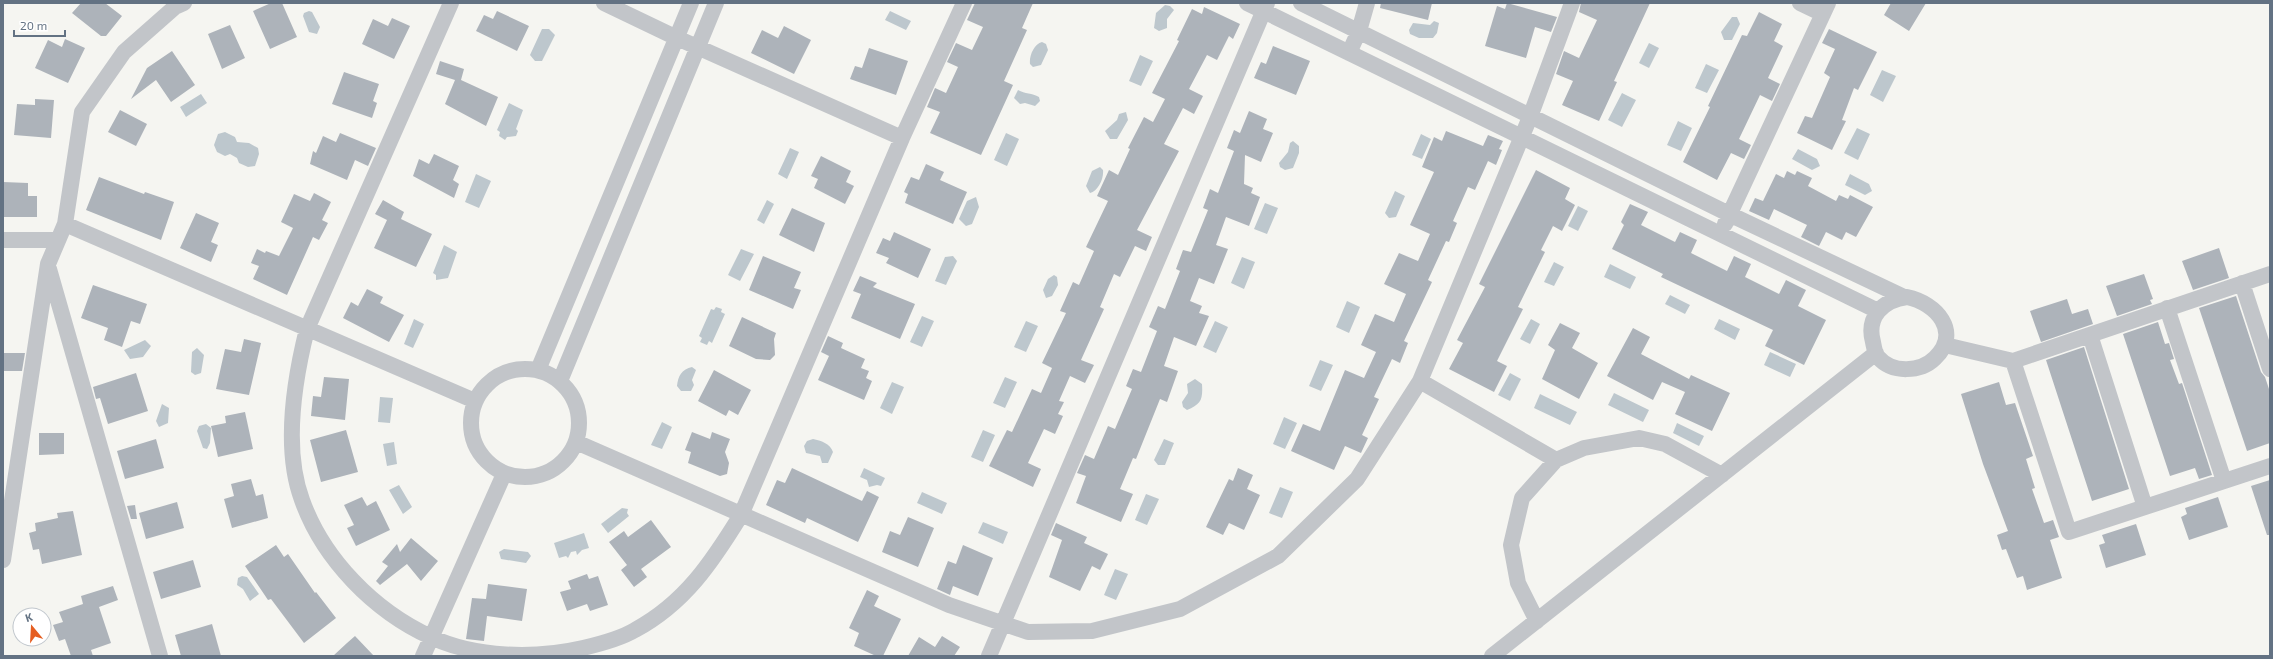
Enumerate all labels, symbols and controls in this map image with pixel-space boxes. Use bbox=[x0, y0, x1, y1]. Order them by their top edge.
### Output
scale bar bbox=[14, 12, 65, 38]
text: 20 m bbox=[20, 18, 47, 32]
north arrow bbox=[12, 607, 52, 647]
text: K bbox=[23, 610, 34, 624]

